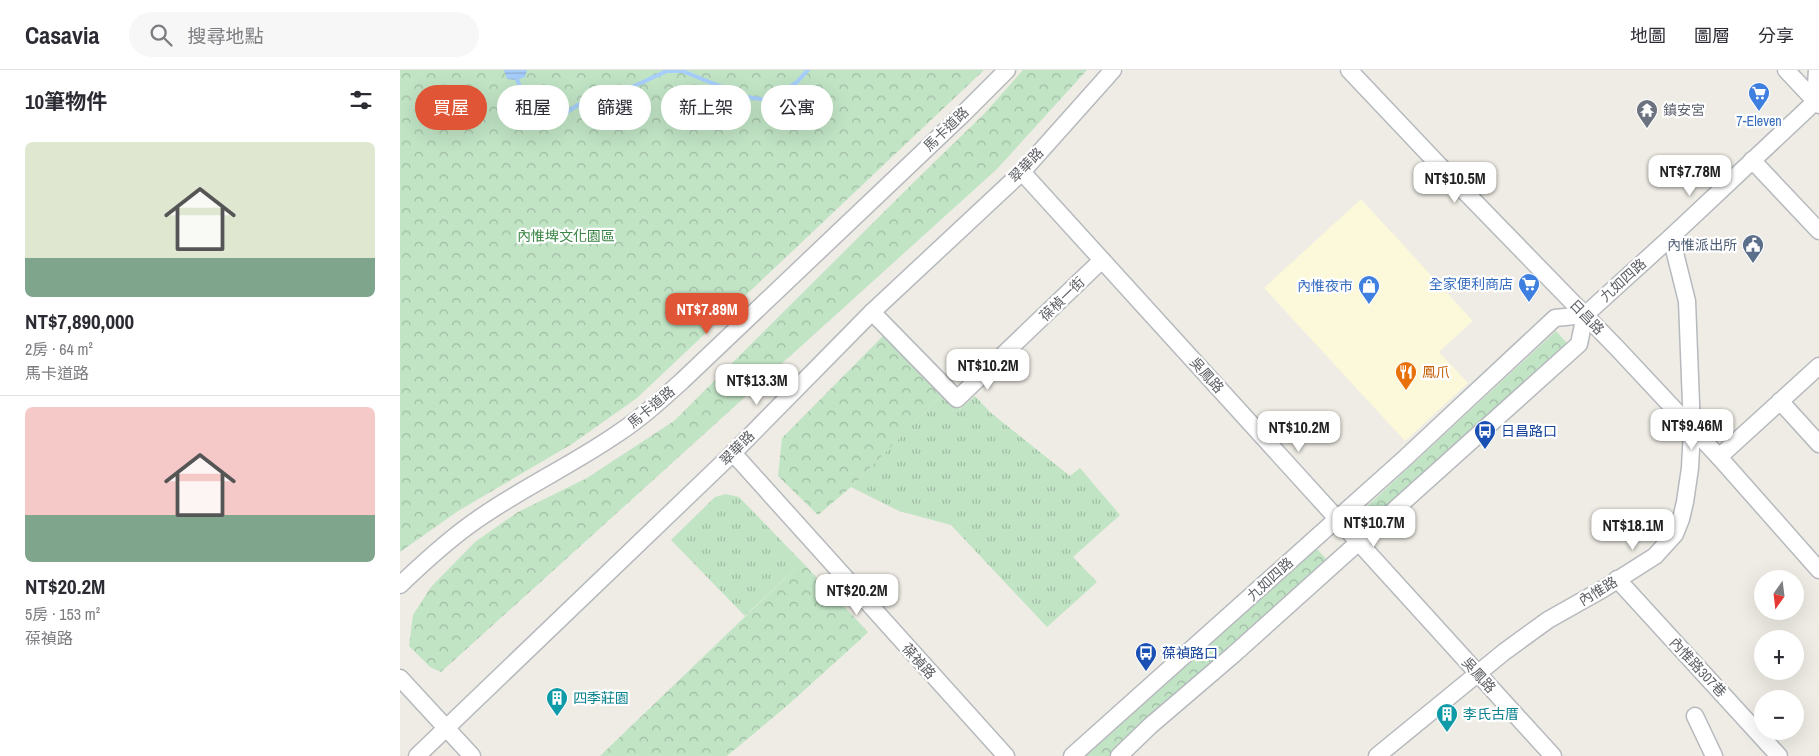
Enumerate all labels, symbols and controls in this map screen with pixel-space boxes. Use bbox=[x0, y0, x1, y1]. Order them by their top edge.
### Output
search box bbox=[129, 12, 479, 57]
text: Casavia bbox=[25, 19, 99, 51]
icon: search bbox=[147, 21, 175, 49]
text: 搜尋地點 bbox=[187, 23, 263, 49]
text: 地圖 bbox=[1630, 23, 1666, 48]
text: 圖層 bbox=[1694, 23, 1730, 48]
text: 分享 bbox=[1758, 23, 1794, 48]
supermarket icon: 7-Eleven bbox=[1747, 81, 1771, 112]
chip: 買屋 bbox=[415, 85, 487, 130]
chip: 租屋 bbox=[497, 85, 569, 130]
chip: 篩選 bbox=[579, 85, 651, 130]
chip: 新上架 bbox=[661, 85, 751, 130]
chip: 公寓 bbox=[761, 85, 833, 130]
icon: filters bbox=[347, 86, 375, 114]
text: 10筆物件 bbox=[25, 87, 107, 116]
temple icon: 鎮安宮 bbox=[1635, 98, 1659, 129]
place label: 鎮安宮 bbox=[1663, 101, 1705, 119]
street label: 馬卡道路 bbox=[920, 103, 972, 155]
place label: 7-Eleven bbox=[1736, 112, 1782, 130]
street label: 翠華路 bbox=[1005, 144, 1047, 186]
pin: NT$7.78M bbox=[1638, 154, 1742, 197]
text: NT$7.78M bbox=[1659, 160, 1721, 182]
pin: NT$10.5M bbox=[1403, 162, 1507, 204]
text: NT$10.5M bbox=[1424, 167, 1486, 189]
icon: home bbox=[155, 174, 245, 264]
park label: 內惟埤文化園區 bbox=[517, 227, 615, 245]
public building icon: 內惟派出所 bbox=[1741, 233, 1765, 264]
place label: 內惟派出所 bbox=[1667, 236, 1737, 254]
street label: 九如四路 bbox=[1596, 255, 1650, 305]
supermarket icon: 全家便利商店 bbox=[1517, 272, 1541, 303]
street label: 葆楨一街 bbox=[1036, 273, 1088, 325]
shop icon: 內惟夜市 bbox=[1357, 274, 1381, 305]
place label: 全家便利商店 bbox=[1429, 275, 1513, 293]
place label: 內惟夜市 bbox=[1297, 277, 1353, 295]
pin: NT$7.89M bbox=[655, 292, 759, 335]
street label: 日昌路 bbox=[1566, 296, 1608, 338]
text: NT$7.89M bbox=[676, 298, 738, 320]
text: NT$7,890,000 bbox=[25, 307, 134, 336]
text: 2房 · 64 m² bbox=[25, 338, 93, 360]
pin: NT$10.2M bbox=[936, 348, 1040, 391]
street label: 吳鳳路 bbox=[1186, 353, 1228, 397]
text: NT$10.2M bbox=[957, 354, 1019, 376]
restaurant icon: 鳳爪 bbox=[1394, 360, 1418, 391]
text: 馬卡道路 bbox=[25, 362, 89, 384]
place label: 鳳爪 bbox=[1422, 363, 1450, 381]
pin: NT$13.3M bbox=[705, 364, 809, 406]
text: NT$13.3M bbox=[726, 369, 788, 391]
street label: 馬卡道路 bbox=[624, 382, 678, 432]
pin: NT$9.46M bbox=[1640, 408, 1744, 451]
pin: NT$10.2M bbox=[1247, 410, 1351, 453]
text: NT$9.46M bbox=[1661, 414, 1723, 436]
text: NT$10.2M bbox=[1268, 416, 1330, 438]
bus stop icon: 日昌路口 bbox=[1473, 419, 1497, 450]
place label: 日昌路口 bbox=[1501, 422, 1557, 440]
street label: 翠華路 bbox=[716, 427, 758, 469]
icon: home bbox=[155, 440, 245, 530]
pin: NT$10.7M bbox=[1322, 506, 1426, 548]
pin: NT$18.1M bbox=[1581, 508, 1685, 551]
text: NT$10.7M bbox=[1343, 511, 1405, 533]
text: NT$18.1M bbox=[1602, 514, 1664, 536]
street label: 九如四路 bbox=[1243, 554, 1297, 604]
north arrow bbox=[1754, 570, 1804, 620]
map controls bbox=[1754, 570, 1804, 740]
text: NT$20.2M bbox=[25, 572, 105, 601]
street label: 內惟路 bbox=[1575, 572, 1621, 610]
pin: NT$20.2M bbox=[805, 574, 909, 616]
text: NT$20.2M bbox=[826, 579, 888, 601]
text: 5房 · 153 m² bbox=[25, 603, 100, 625]
text: 葆禎路 bbox=[25, 627, 73, 649]
button: + bbox=[1754, 630, 1804, 680]
street label: 內惟路307巷 bbox=[1666, 633, 1730, 701]
street label: 葆禎路 bbox=[898, 639, 940, 683]
bus stop icon: 葆禎路口 bbox=[1134, 641, 1158, 672]
place label: 葆禎路口 bbox=[1162, 644, 1218, 662]
street label: 吳鳳路 bbox=[1458, 653, 1500, 697]
building icon: 四季莊園 bbox=[545, 686, 569, 717]
place label: 四季莊園 bbox=[573, 689, 629, 707]
button: − bbox=[1754, 690, 1804, 740]
building icon: 李氏古厝 bbox=[1435, 702, 1459, 733]
place label: 李氏古厝 bbox=[1463, 705, 1519, 723]

